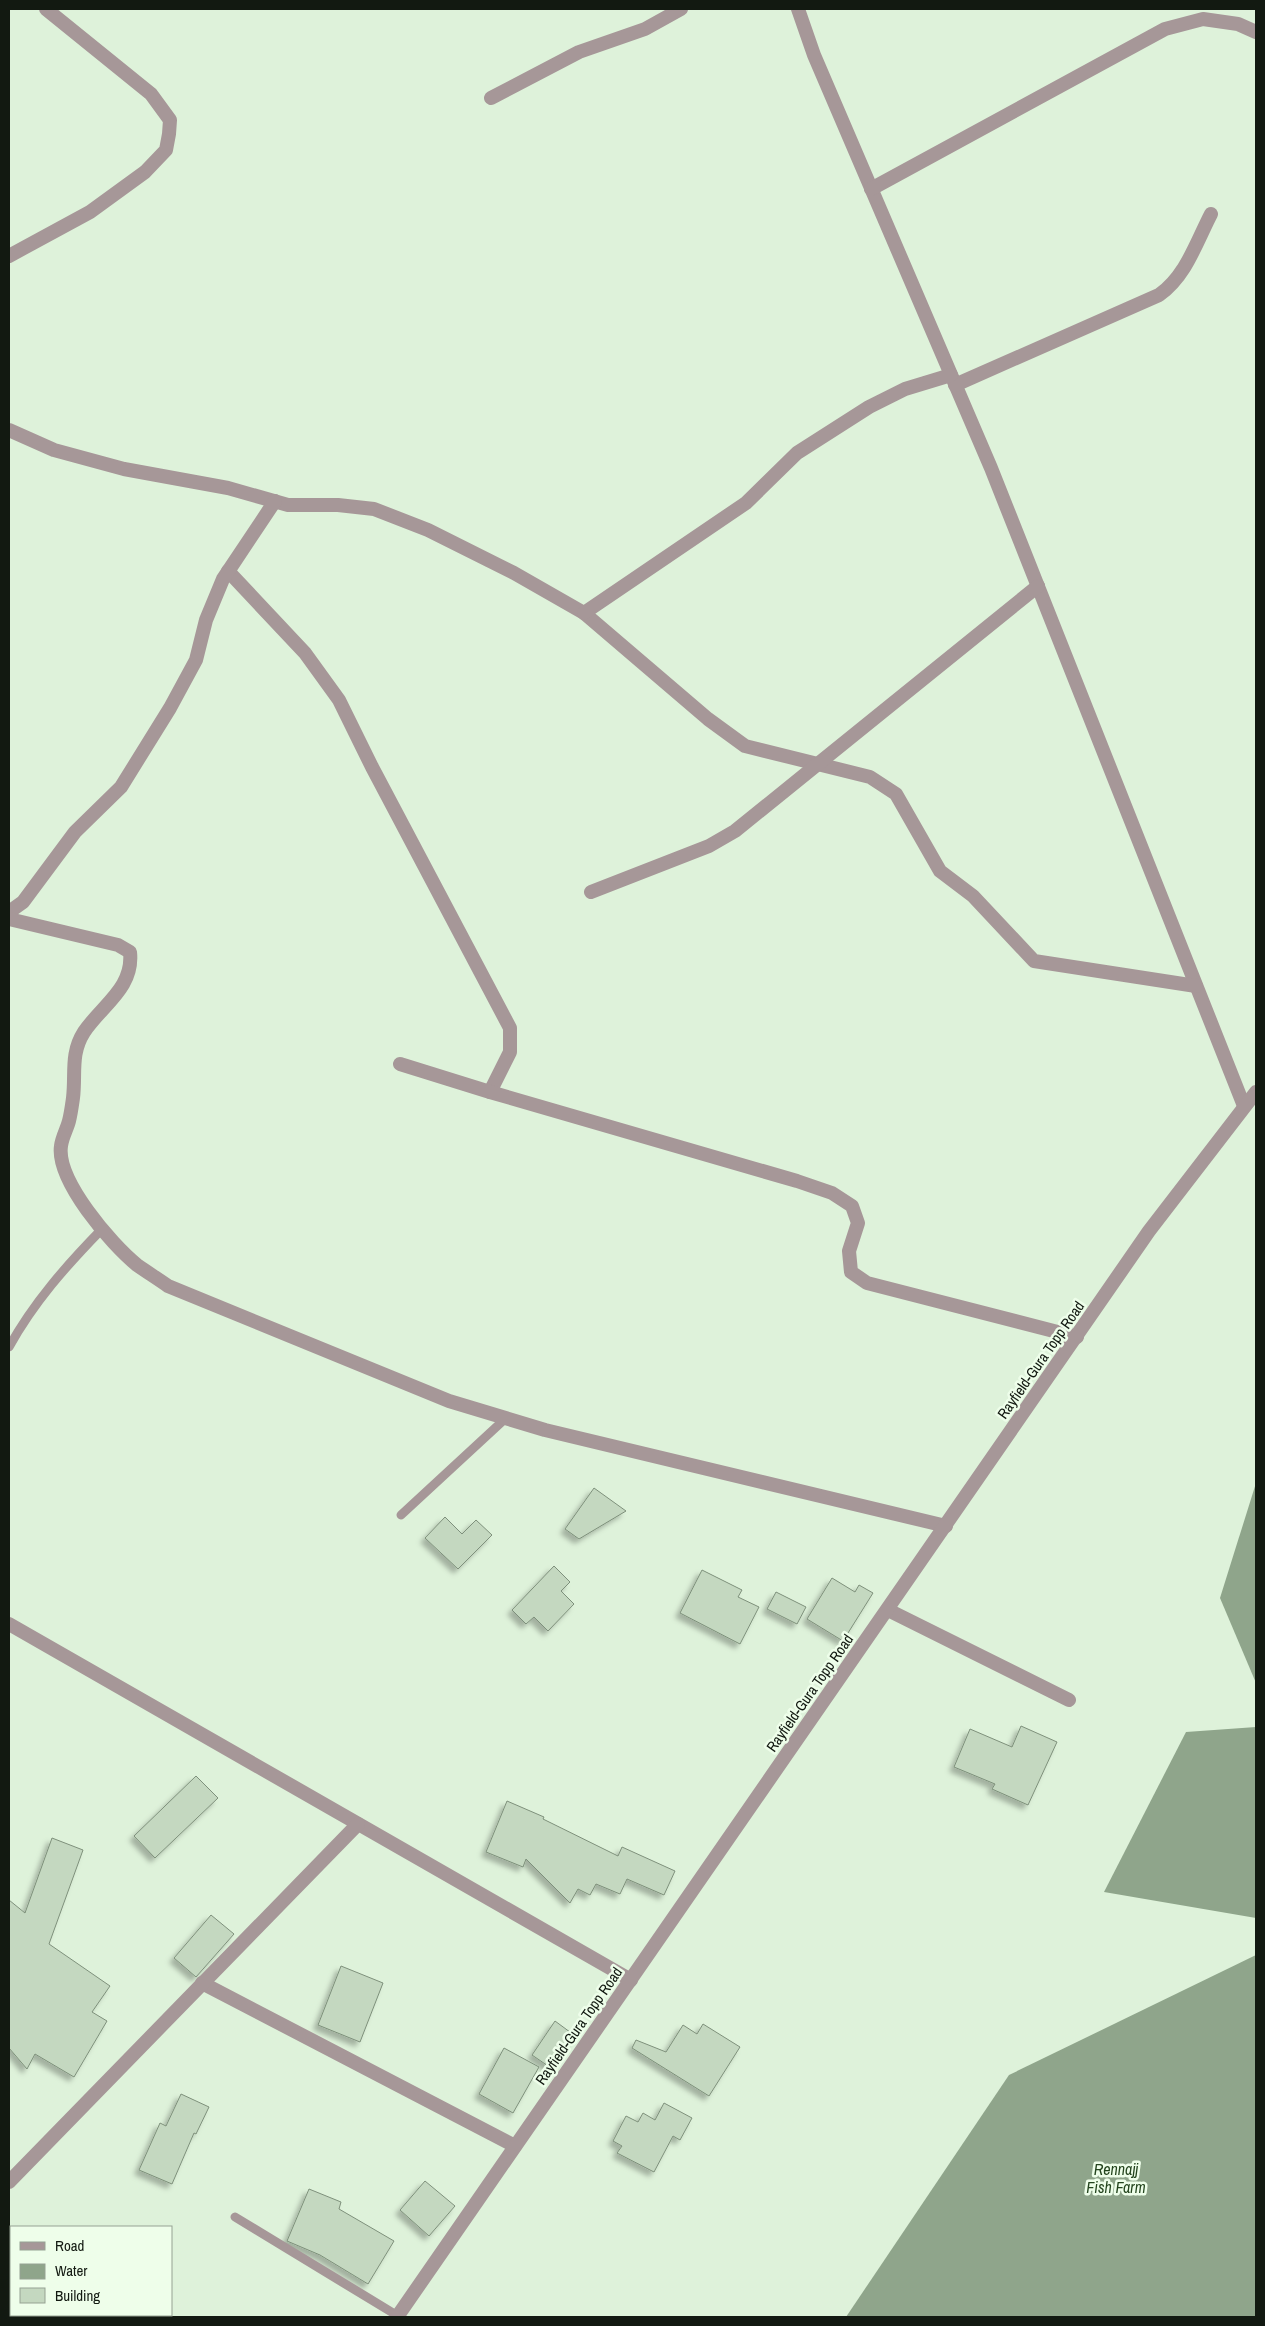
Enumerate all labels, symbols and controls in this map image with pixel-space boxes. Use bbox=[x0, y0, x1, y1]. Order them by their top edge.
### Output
street label: Rayfield-Gura Topp Road bbox=[992, 1297, 1089, 1423]
street label: Rayfield-Gura Topp Road bbox=[761, 1630, 858, 1756]
street label: Rayfield-Gura Topp Road bbox=[530, 1963, 627, 2089]
water label: Rennajj Fish Farm bbox=[1086, 2158, 1146, 2198]
legend bbox=[10, 2226, 172, 2316]
text: Road bbox=[55, 2235, 84, 2256]
text: Water bbox=[55, 2260, 87, 2281]
text: Building bbox=[55, 2285, 100, 2306]

